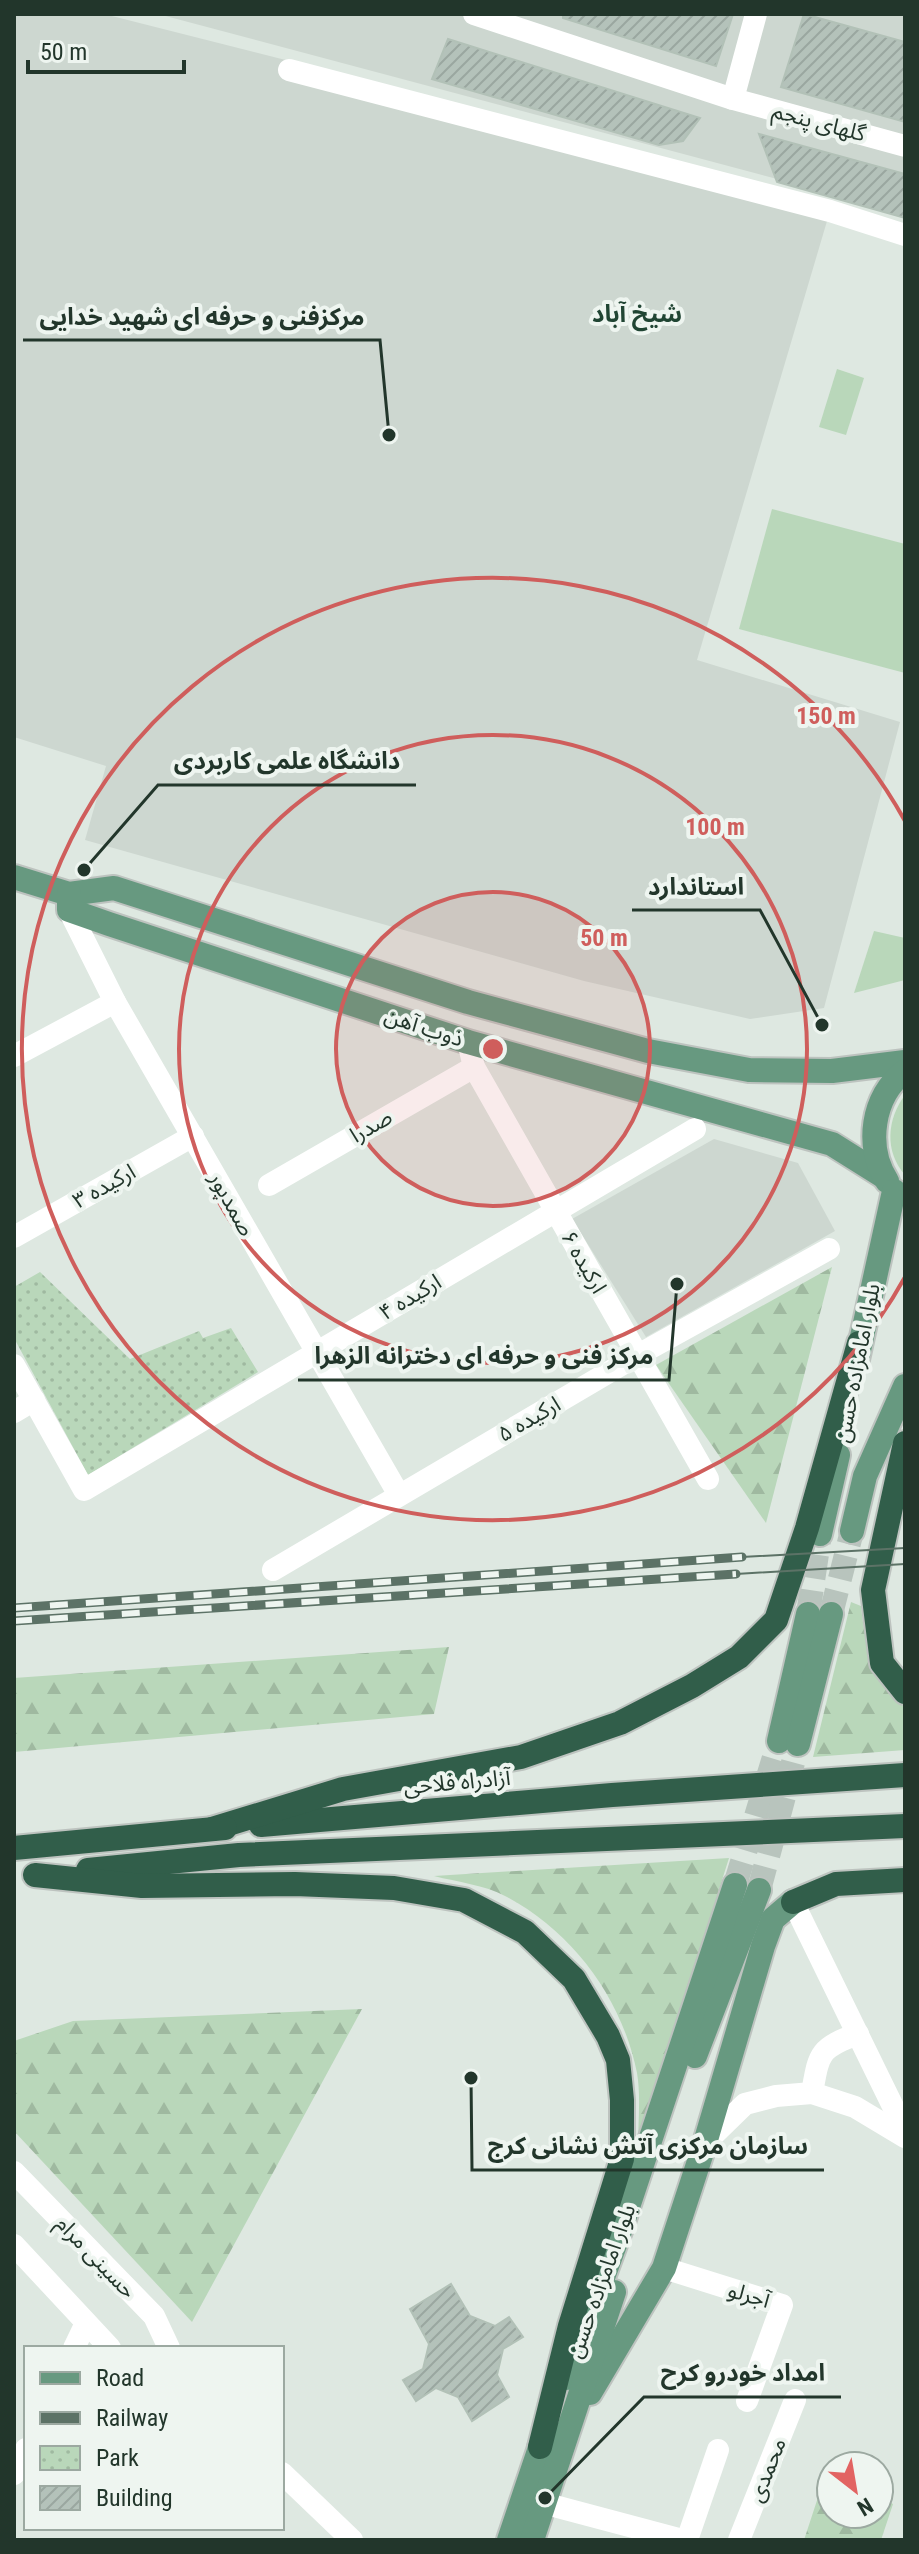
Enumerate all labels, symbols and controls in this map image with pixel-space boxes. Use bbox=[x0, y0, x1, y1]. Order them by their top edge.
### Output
scale bar bbox=[28, 24, 184, 74]
text: 50 m bbox=[40, 38, 87, 66]
street label: گلهای پنجم bbox=[769, 98, 869, 151]
callout: مرکزفنی و حرفه ای شهید خدایی bbox=[23, 292, 380, 340]
district label: شیخ آباد bbox=[592, 300, 682, 332]
text: مرکزفنی و حرفه ای شهید خدایی bbox=[39, 303, 365, 331]
text: 150 m bbox=[796, 702, 856, 730]
callout: دانشگاه علمی کاربردی bbox=[158, 737, 416, 785]
text: دانشگاه علمی کاربردی bbox=[174, 747, 400, 775]
text: 100 m bbox=[685, 813, 745, 841]
callout: استاندارد bbox=[632, 862, 760, 910]
text: استاندارد bbox=[648, 873, 744, 901]
text: 50 m bbox=[580, 924, 628, 952]
street label: ذوب آهن bbox=[382, 1003, 466, 1051]
centre of rings bbox=[479, 1035, 507, 1063]
street label: صدرا bbox=[346, 1104, 397, 1149]
street label: ارکیده ۳ bbox=[68, 1159, 140, 1214]
street label: صمدپور bbox=[202, 1167, 260, 1241]
street label: ارکیده ۶ bbox=[555, 1226, 612, 1298]
street label: ارکیده ۴ bbox=[374, 1269, 446, 1326]
street label: بلوار امامزاده حسن bbox=[829, 1281, 886, 1445]
callout: مرکز فنی و حرفه ای دخترانه الزهرا bbox=[298, 1332, 669, 1380]
text: مرکز فنی و حرفه ای دخترانه الزهرا bbox=[315, 1342, 653, 1370]
street label: ارکیده ۵ bbox=[493, 1391, 565, 1448]
street label: آزادراه فلاحی bbox=[402, 1765, 513, 1800]
callout: سازمان مرکزی آتش نشانی کرج bbox=[472, 2122, 824, 2170]
text: سازمان مرکزی آتش نشانی کرج bbox=[488, 2132, 808, 2163]
street label: بلوار امامزاده حسن bbox=[562, 2201, 641, 2362]
street label: حسینی مرام bbox=[48, 2211, 141, 2306]
street label: آجرلو bbox=[725, 2277, 774, 2314]
legend bbox=[24, 2346, 284, 2530]
callout: امداد خودرو کرح bbox=[644, 2349, 841, 2397]
text: امداد خودرو کرح bbox=[661, 2359, 825, 2390]
text: Road bbox=[96, 2364, 144, 2392]
text: Railway bbox=[96, 2404, 168, 2432]
street label: محمدی bbox=[743, 2434, 791, 2506]
text: Park bbox=[96, 2444, 139, 2472]
north arrow bbox=[815, 2450, 895, 2530]
text: Building bbox=[96, 2484, 173, 2512]
text: N bbox=[853, 2493, 877, 2521]

